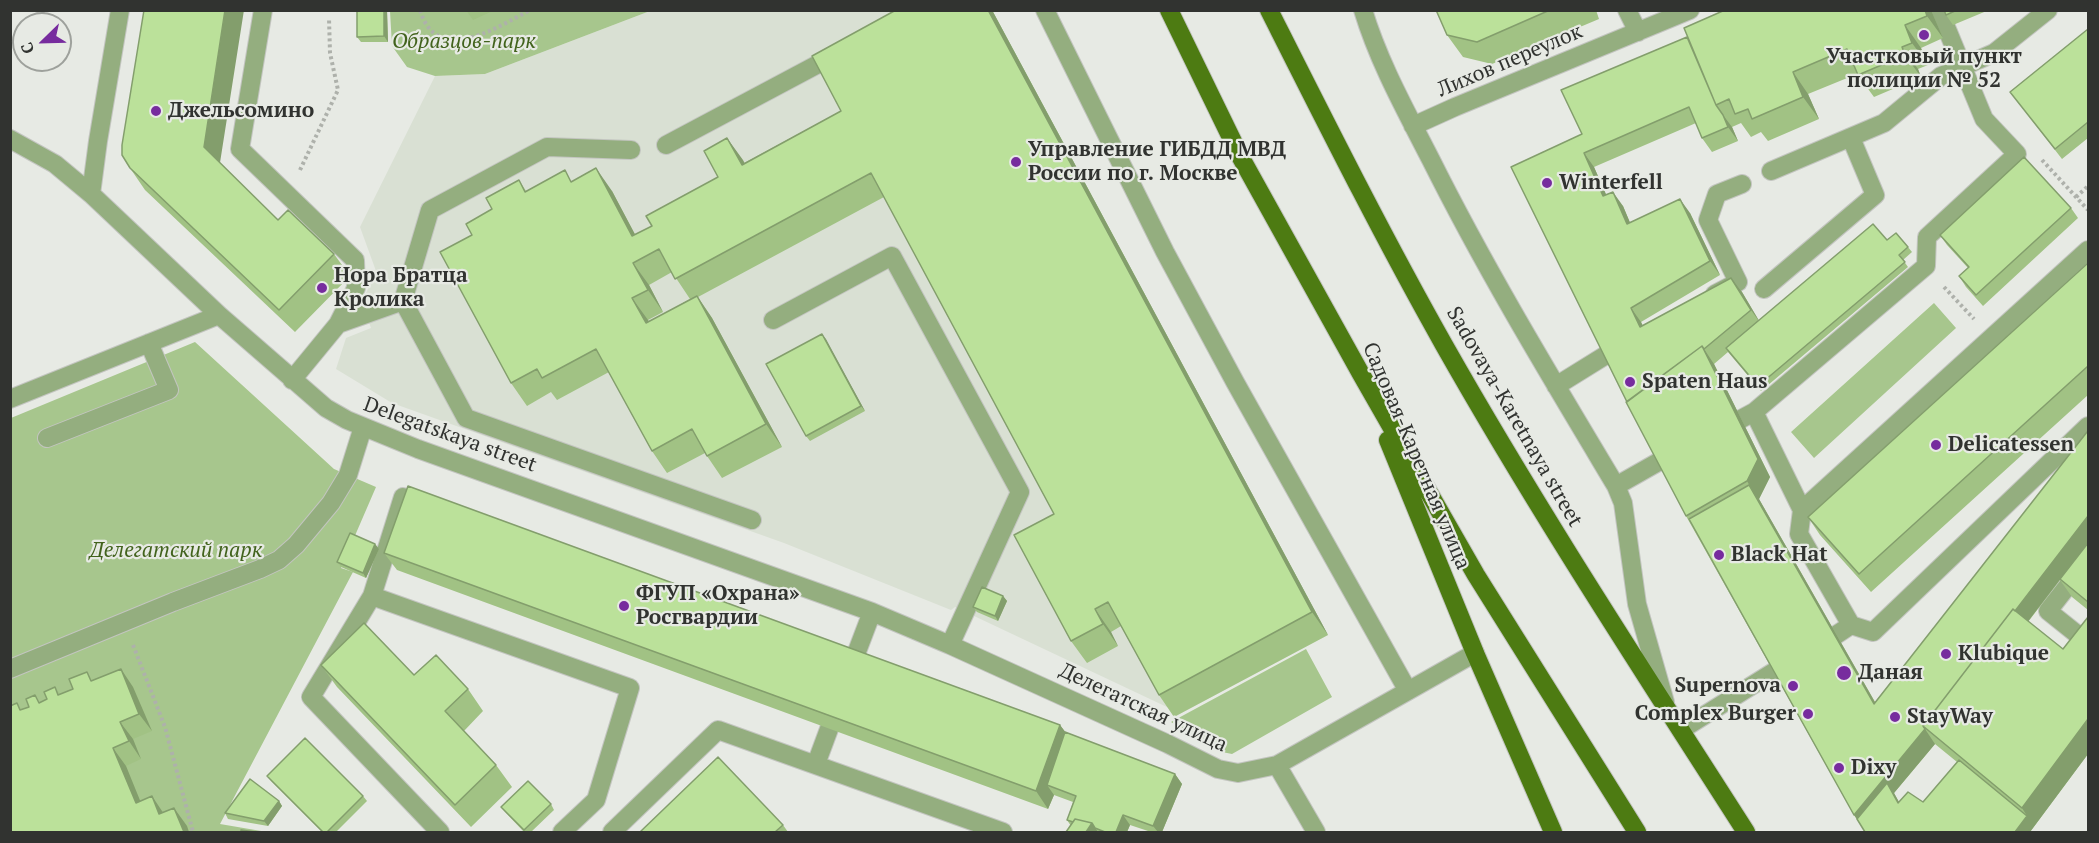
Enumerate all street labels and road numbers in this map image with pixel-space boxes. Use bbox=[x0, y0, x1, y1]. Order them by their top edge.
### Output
street label: Лихов переулок bbox=[1434, 19, 1586, 103]
street label: Sadovaya-Karetnaya street bbox=[1441, 302, 1587, 532]
street label: Садовая-Каретная улица bbox=[1357, 339, 1475, 573]
street label: Delegatskaya street bbox=[360, 392, 540, 478]
street label: Делегатская улица bbox=[1055, 658, 1231, 758]

